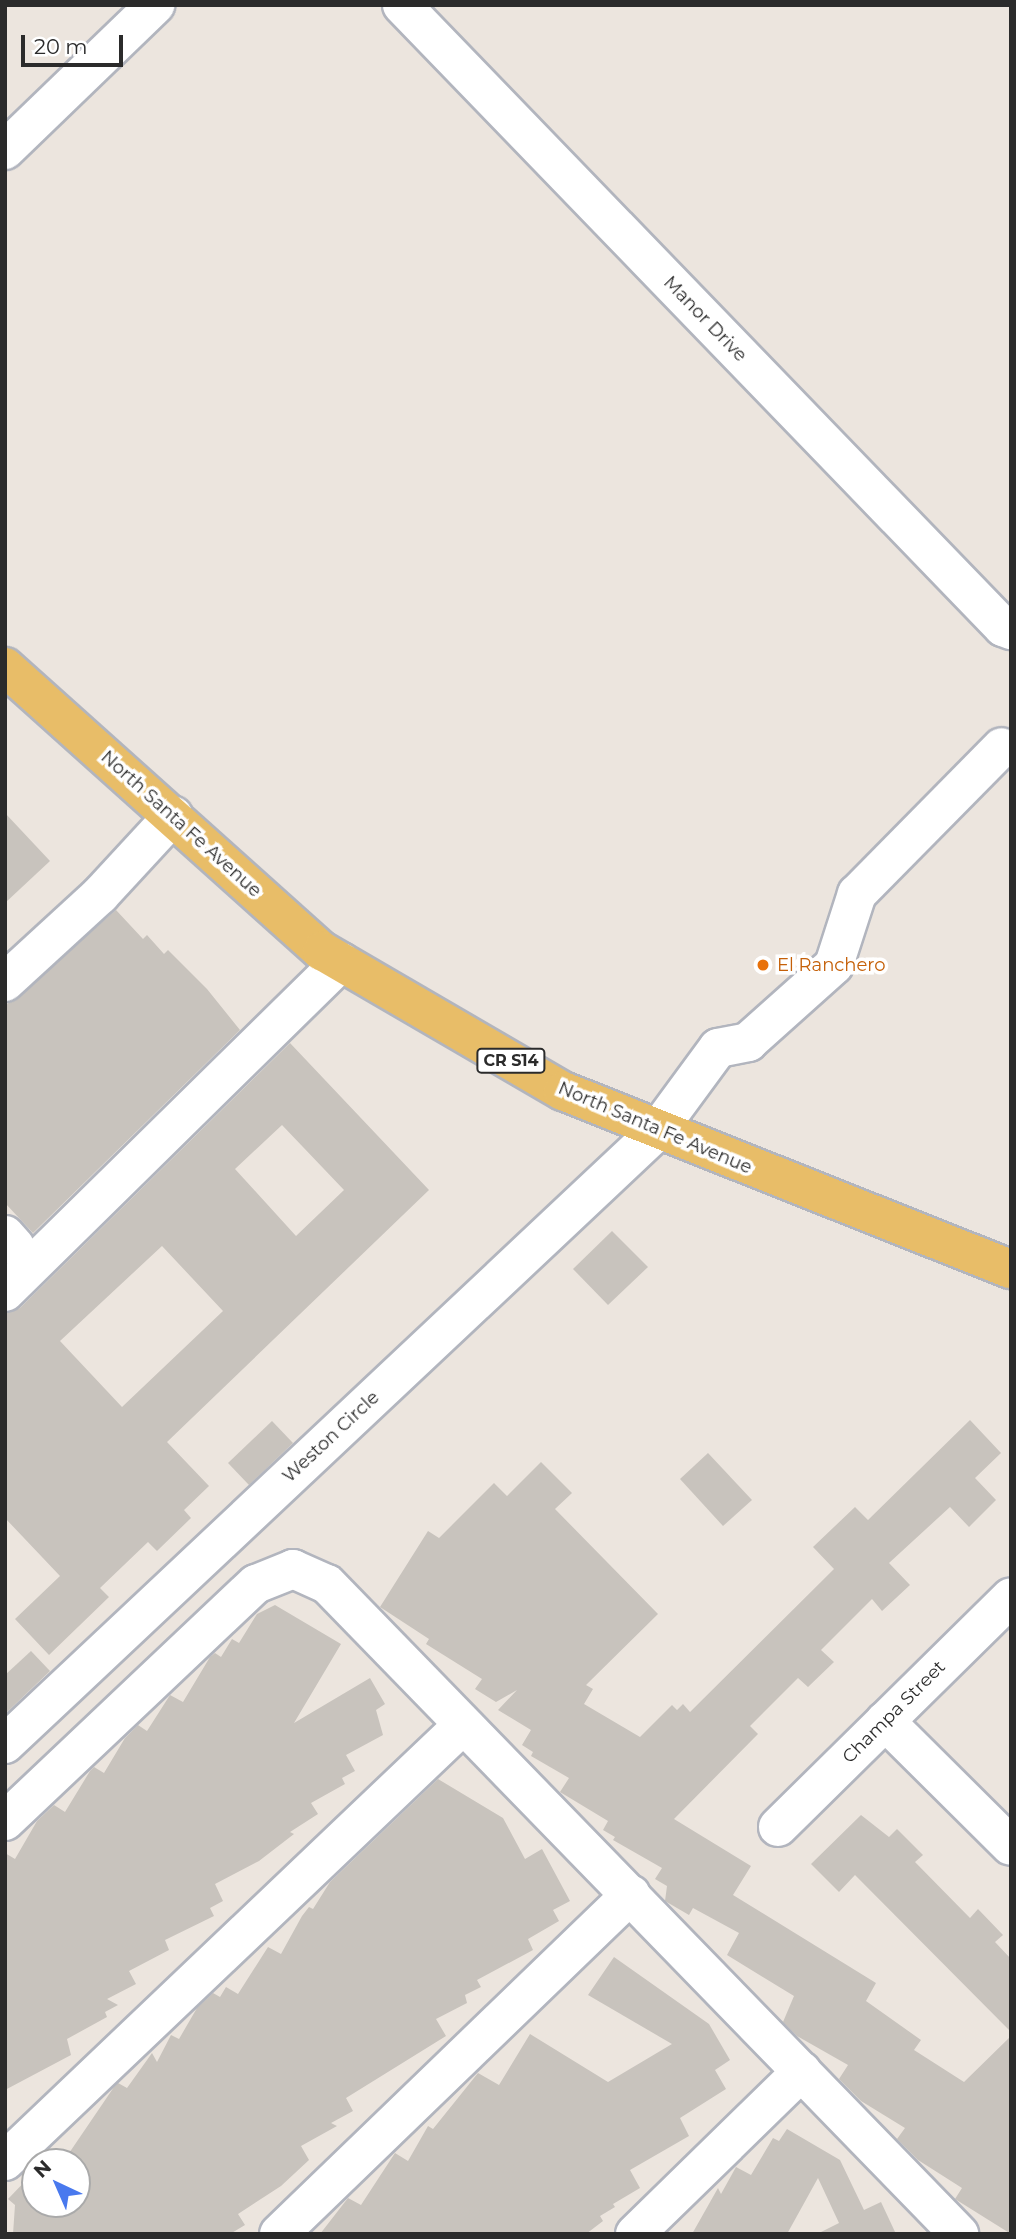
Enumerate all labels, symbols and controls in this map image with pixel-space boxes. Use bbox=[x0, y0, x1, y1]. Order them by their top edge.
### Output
scale bar bbox=[24, 21, 126, 65]
text: 20 m bbox=[34, 34, 88, 59]
street label: Manor Drive bbox=[659, 272, 751, 366]
street label: North Santa Fe Avenue bbox=[96, 746, 266, 902]
place label: El Ranchero bbox=[777, 954, 886, 976]
marker: El Ranchero bbox=[755, 957, 771, 973]
road number: CR S14 bbox=[476, 1049, 546, 1074]
street label: North Santa Fe Avenue bbox=[555, 1077, 755, 1179]
street label: Weston Circle bbox=[278, 1387, 384, 1487]
street label: Champa Street bbox=[838, 1656, 950, 1768]
north arrow bbox=[21, 2148, 91, 2218]
text: N bbox=[29, 2155, 56, 2183]

